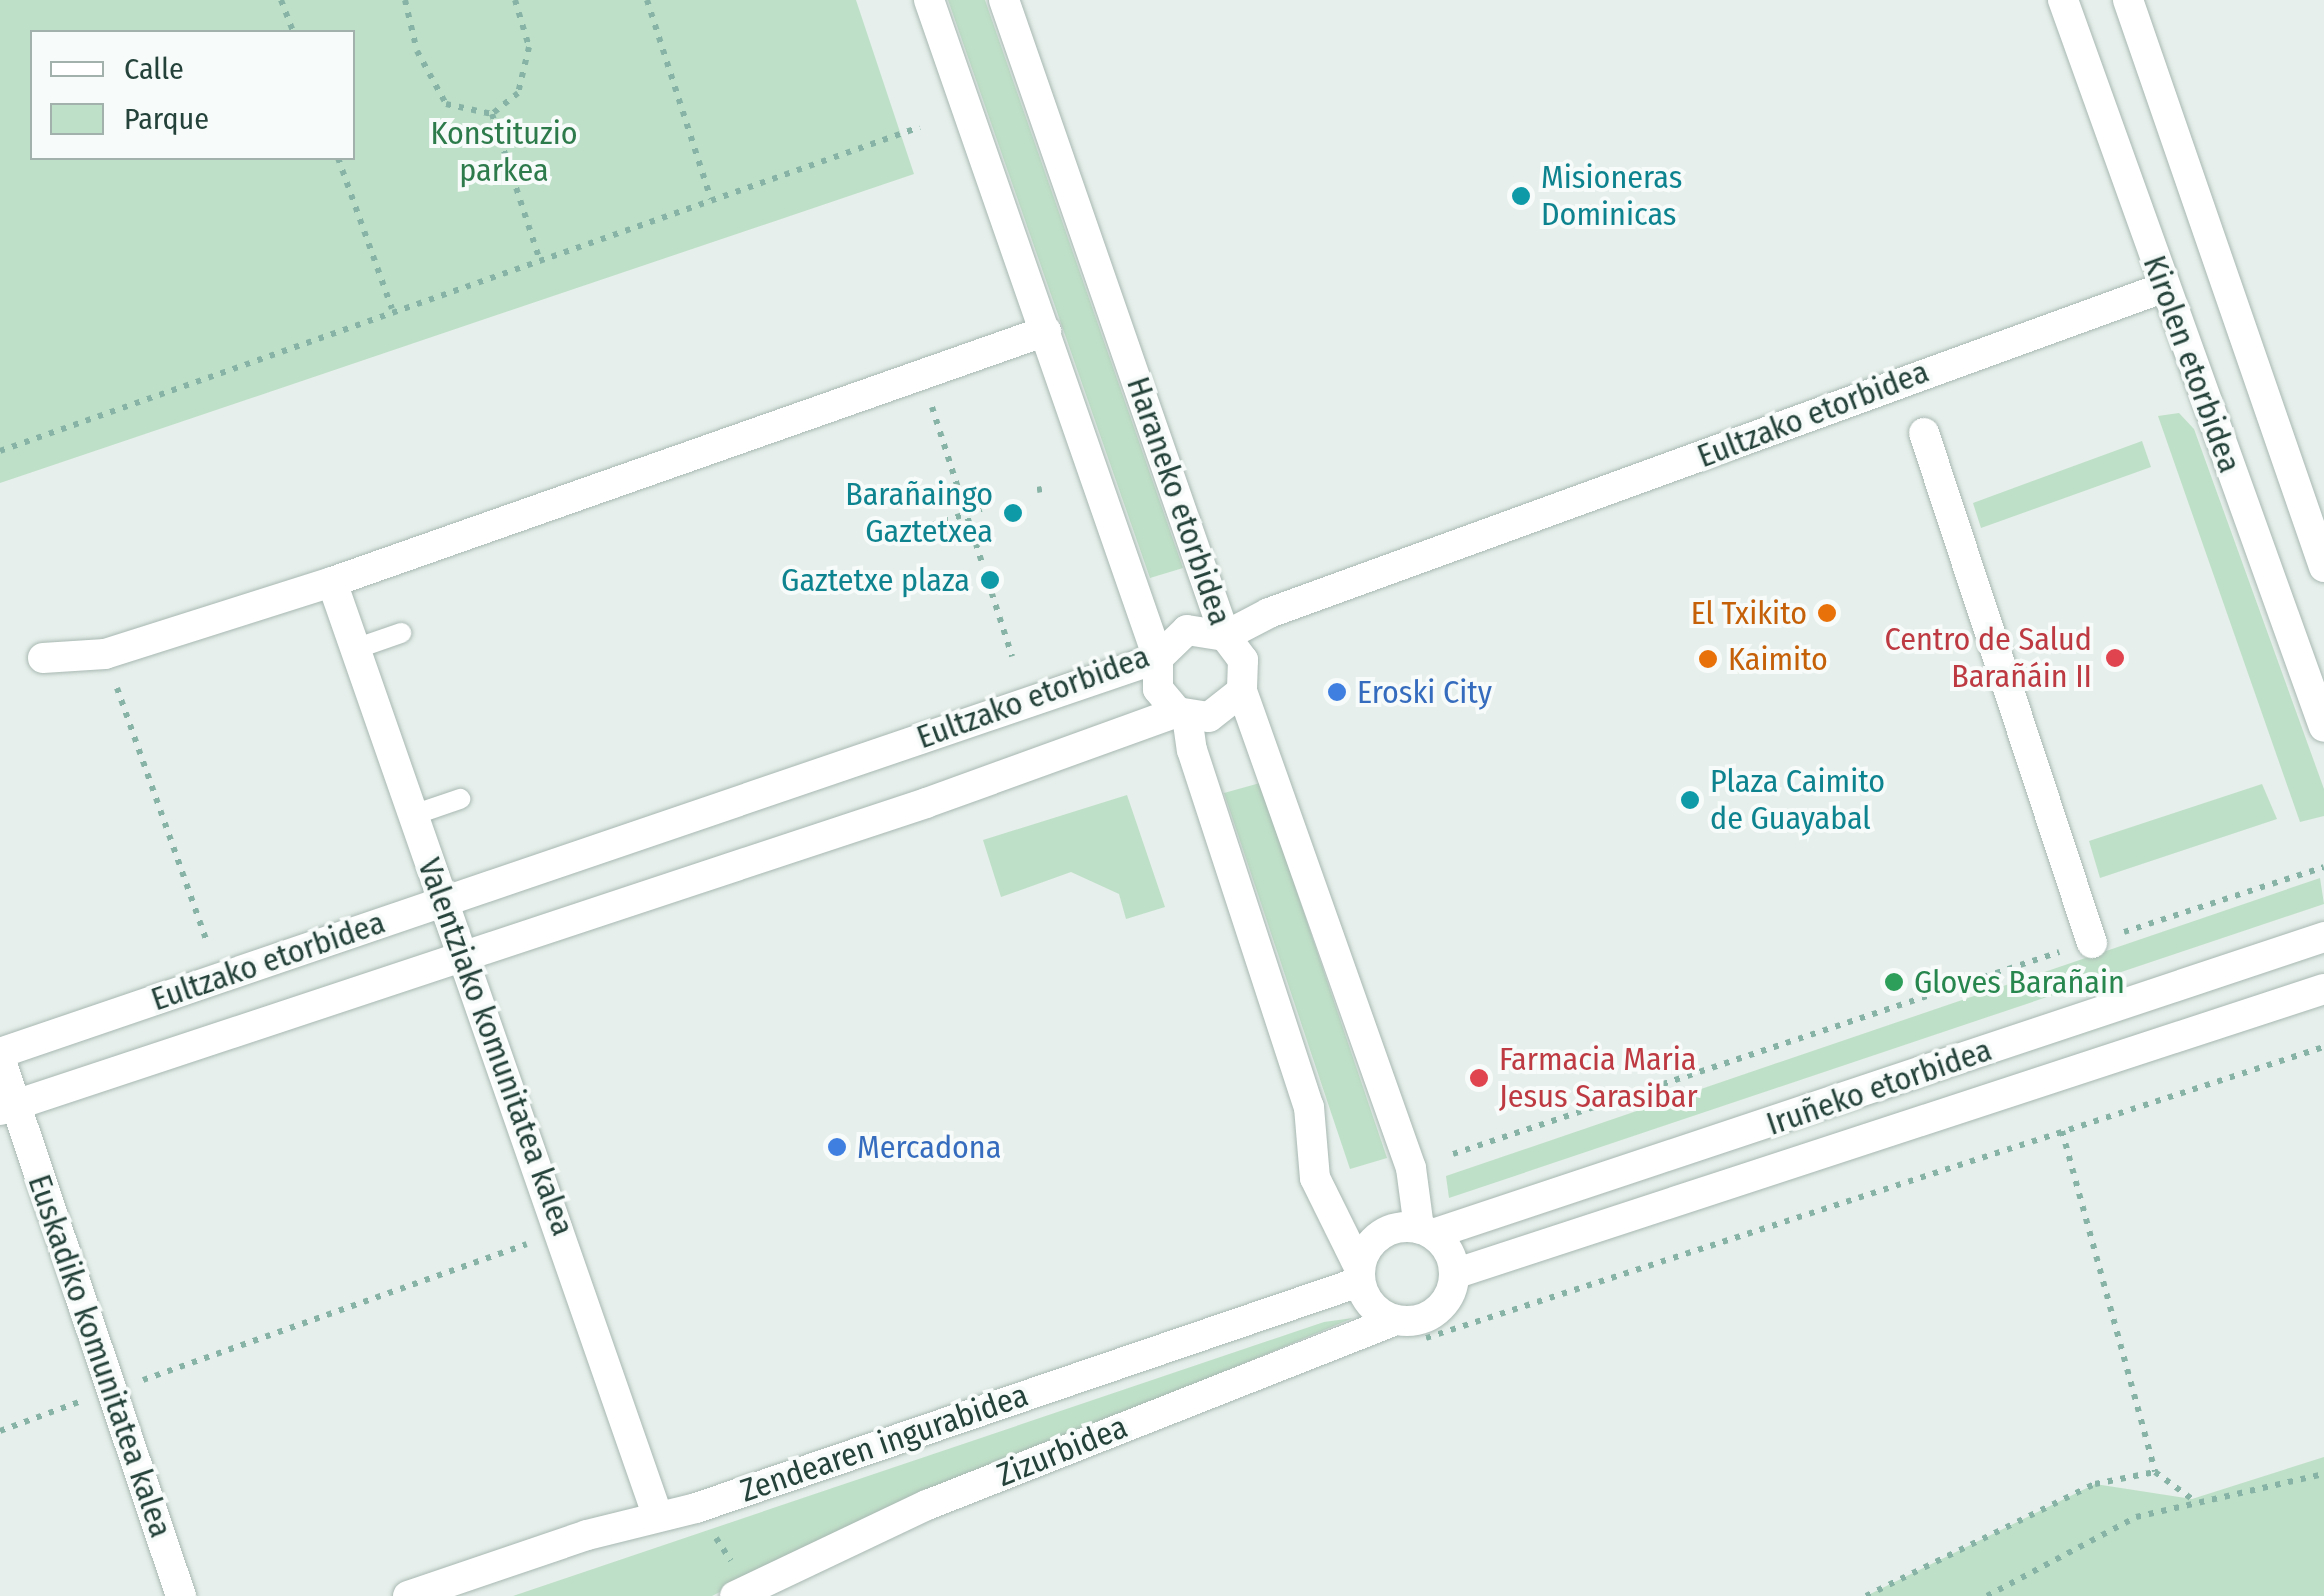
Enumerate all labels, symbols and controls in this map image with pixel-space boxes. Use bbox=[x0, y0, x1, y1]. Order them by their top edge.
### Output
legend bbox=[30, 30, 355, 160]
text: Calle bbox=[124, 51, 184, 87]
text: Parque bbox=[124, 101, 209, 137]
park label: Konstituzio parkea bbox=[430, 115, 578, 190]
place label: Misioneras Dominicas bbox=[1541, 159, 1682, 234]
marker: Misioneras Dominicas bbox=[1510, 185, 1532, 207]
street label: Kirolen etorbidea bbox=[2135, 250, 2249, 478]
street label: Eultzako etorbidea bbox=[1692, 352, 1934, 476]
street label: Haraneko etorbidea bbox=[1119, 372, 1239, 630]
place label: Barañaingo Gaztetxea bbox=[845, 476, 993, 551]
marker: Barañaingo Gaztetxea bbox=[1002, 502, 1024, 524]
place label: Gaztetxe plaza bbox=[781, 561, 970, 599]
marker: Gaztetxe plaza bbox=[979, 569, 1001, 591]
place label: El Txikito bbox=[1691, 594, 1807, 632]
marker: El Txikito bbox=[1816, 602, 1838, 624]
place label: Centro de Salud Barañáin II bbox=[1885, 621, 2092, 696]
street label: Eultzako etorbidea bbox=[912, 637, 1154, 757]
place label: Kaimito bbox=[1728, 640, 1828, 678]
marker: Centro de Salud Barañáin II bbox=[2102, 645, 2128, 671]
marker: Kaimito bbox=[1697, 648, 1719, 670]
place label: Eroski City bbox=[1357, 673, 1492, 711]
marker: Eroski City bbox=[1326, 681, 1348, 703]
place label: Plaza Caimito de Guayabal bbox=[1710, 763, 1885, 838]
marker: Plaza Caimito de Guayabal bbox=[1679, 789, 1701, 811]
street label: Valentziako komunitatea kalea bbox=[410, 853, 582, 1241]
street label: Eultzako etorbidea bbox=[146, 903, 390, 1019]
place label: Gloves Barañain bbox=[1914, 963, 2125, 1001]
marker: Gloves Barañain bbox=[1883, 971, 1905, 993]
street label: Iruñeko etorbidea bbox=[1762, 1031, 1996, 1143]
place label: Farmacia Maria Jesus Sarasibar bbox=[1499, 1041, 1698, 1116]
marker: Farmacia Maria Jesus Sarasibar bbox=[1468, 1067, 1490, 1089]
place label: Mercadona bbox=[857, 1128, 1001, 1166]
marker: Mercadona bbox=[826, 1136, 848, 1158]
street label: Euskadiko komunitatea kalea bbox=[20, 1170, 180, 1542]
street label: Zendearen ingurabidea bbox=[735, 1376, 1033, 1510]
street label: Zizurbidea bbox=[991, 1408, 1133, 1494]

